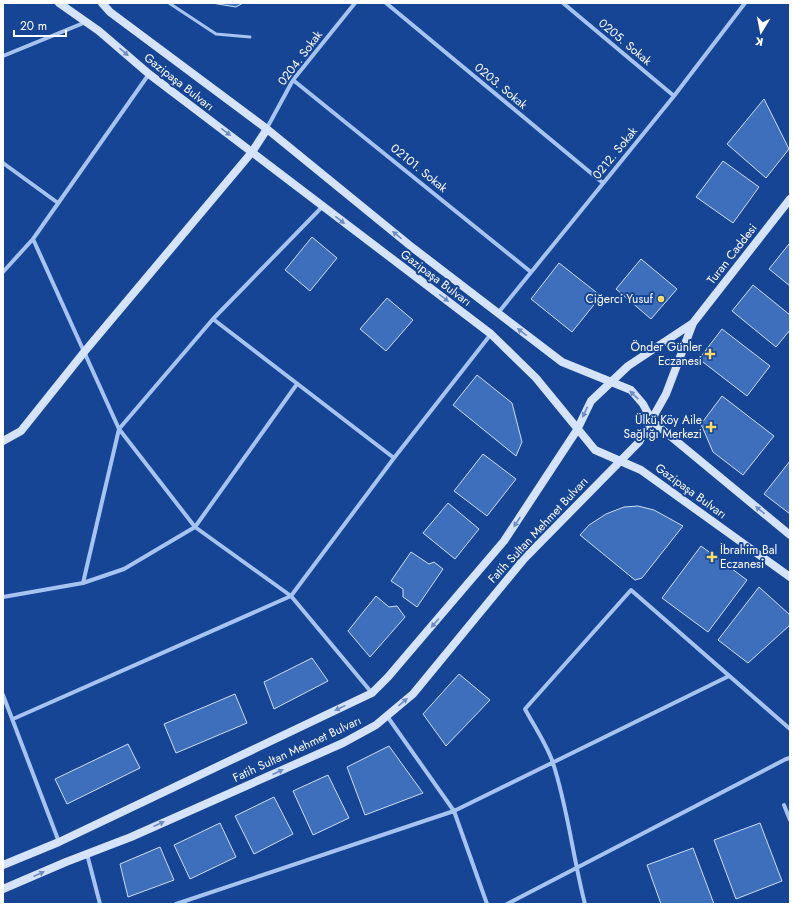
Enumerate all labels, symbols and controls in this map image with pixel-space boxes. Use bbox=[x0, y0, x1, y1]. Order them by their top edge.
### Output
scale bar bbox=[14, 12, 66, 38]
north arrow bbox=[741, 12, 781, 52]
street label: 0205. Sokak bbox=[594, 14, 656, 70]
text: 20 m bbox=[20, 17, 47, 35]
street label: 0204. Sokak bbox=[273, 26, 327, 89]
text: K bbox=[754, 33, 764, 50]
one-way arrow bbox=[118, 48, 129, 57]
street label: Gazipaşa Bulvarı bbox=[140, 49, 218, 115]
street label: 0203. Sokak bbox=[471, 58, 532, 114]
street label: 0212. Sokak bbox=[588, 122, 642, 183]
one-way arrow bbox=[220, 128, 231, 137]
street label: 02101. Sokak bbox=[387, 139, 452, 197]
one-way arrow bbox=[334, 216, 345, 224]
street label: Turan Caddesi bbox=[703, 220, 761, 288]
one-way arrow bbox=[392, 231, 402, 239]
street label: Gazipaşa Bulvarı bbox=[397, 245, 475, 311]
place label: Ciğerci Yusuf bbox=[586, 290, 654, 308]
one-way arrow bbox=[438, 294, 449, 303]
marker: Ciğerci Yusuf bbox=[656, 294, 666, 304]
one-way arrow bbox=[517, 328, 527, 336]
place label: Önder Günler Eczanesi bbox=[631, 338, 703, 370]
marker: Önder Günler Eczanesi bbox=[705, 349, 715, 359]
one-way arrow bbox=[629, 390, 639, 399]
one-way arrow bbox=[582, 406, 588, 418]
place label: Ülkü Köy Aile Sağlığı Merkezi bbox=[624, 411, 702, 443]
marker: Ülkü Köy Aile Sağlığı Merkezi bbox=[705, 421, 717, 433]
street label: Gazipaşa Bulvarı bbox=[651, 459, 731, 523]
street label: Fatih Sultan Mehmet Bulvarı bbox=[484, 473, 592, 587]
one-way arrow bbox=[754, 506, 765, 515]
one-way arrow bbox=[513, 517, 521, 527]
place label: İbrahim Bal Eczanesi bbox=[720, 541, 777, 573]
marker: İbrahim Bal Eczanesi bbox=[707, 552, 717, 562]
one-way arrow bbox=[430, 617, 439, 628]
one-way arrow bbox=[398, 698, 408, 707]
one-way arrow bbox=[334, 705, 345, 711]
street label: Fatih Sultan Mehmet Bulvarı bbox=[230, 711, 364, 787]
one-way arrow bbox=[272, 769, 284, 775]
one-way arrow bbox=[153, 821, 165, 827]
one-way arrow bbox=[33, 871, 45, 877]

